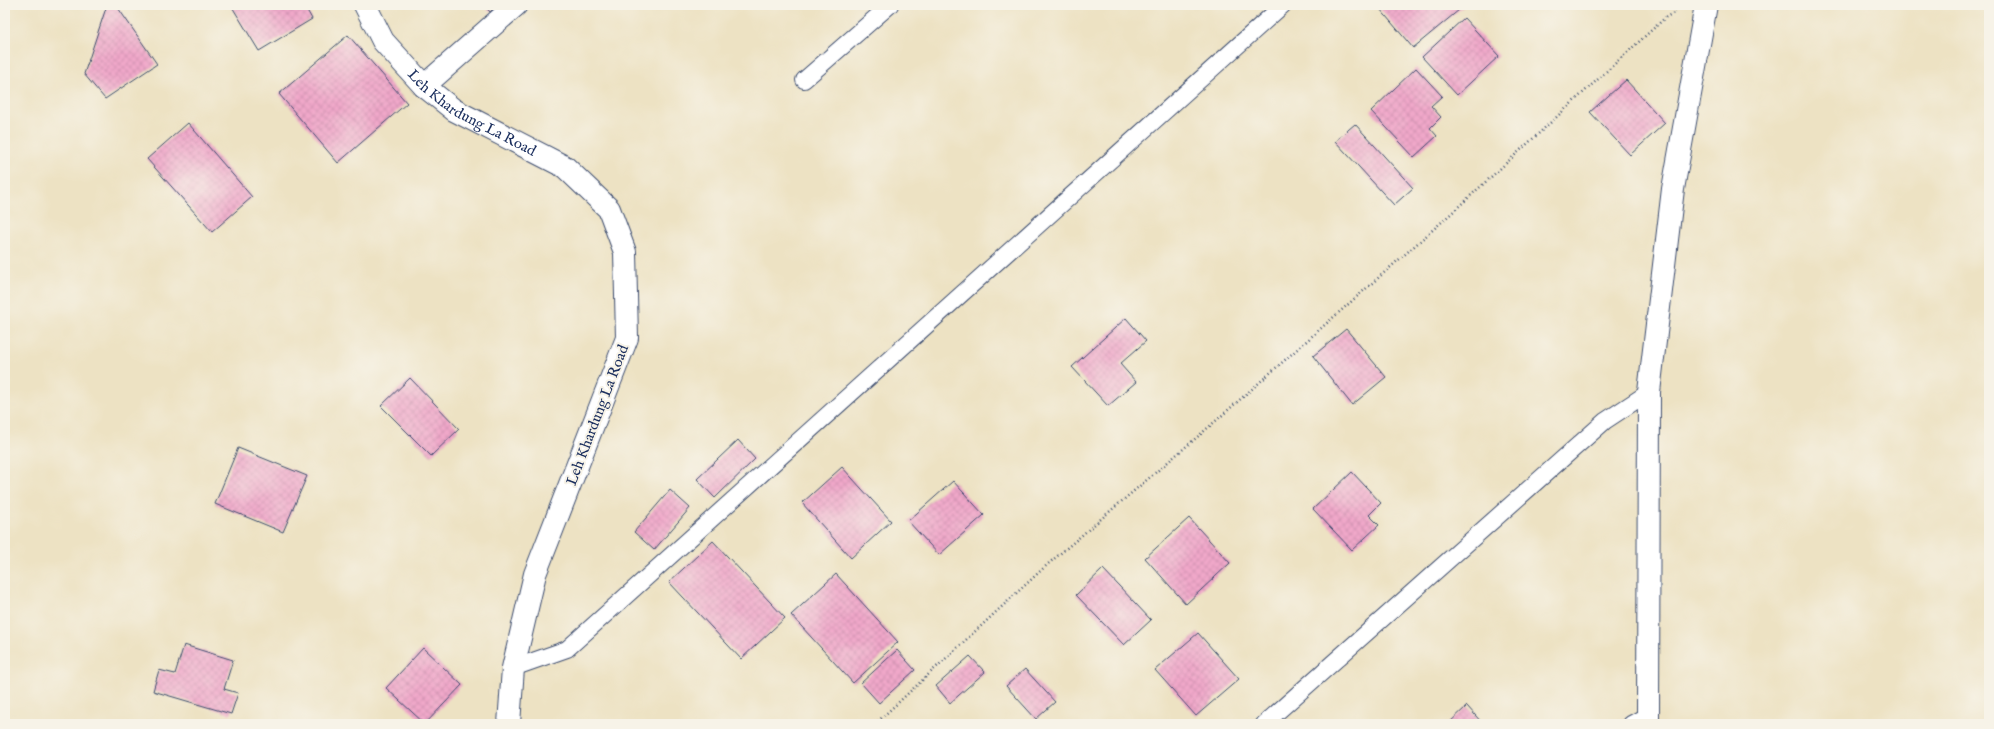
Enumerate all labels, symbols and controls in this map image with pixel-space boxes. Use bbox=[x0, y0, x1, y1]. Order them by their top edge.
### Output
street label: Leh Khardung La Road bbox=[403, 65, 540, 161]
street label: Leh Khardung La Road bbox=[562, 341, 633, 488]

